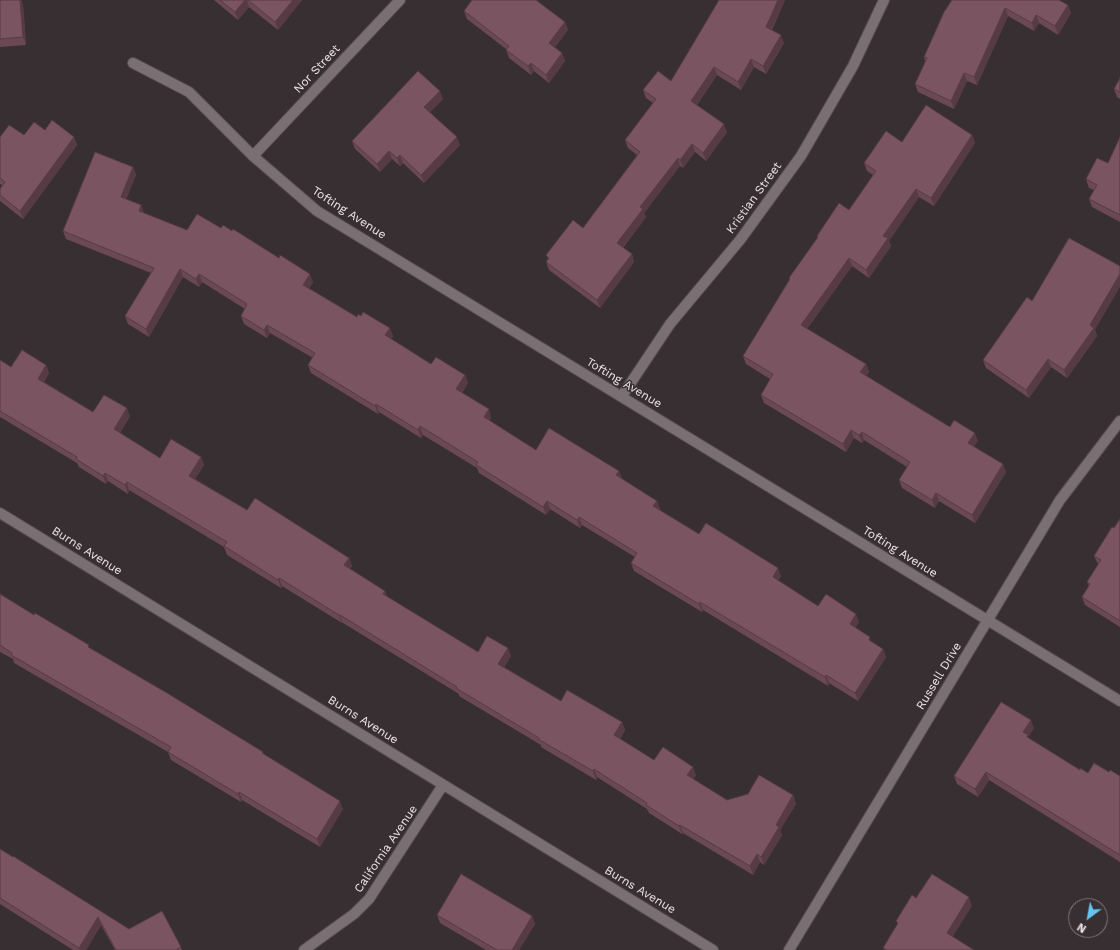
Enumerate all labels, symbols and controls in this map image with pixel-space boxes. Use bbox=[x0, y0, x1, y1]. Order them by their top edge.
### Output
street label: Nor Street bbox=[291, 42, 343, 96]
street label: Kristian Street bbox=[723, 159, 785, 237]
street label: Tofting Avenue bbox=[309, 184, 389, 242]
street label: Tofting Avenue bbox=[584, 355, 664, 411]
street label: Tofting Avenue bbox=[860, 523, 940, 581]
street label: Burns Avenue bbox=[49, 524, 125, 578]
street label: Russell Drive bbox=[913, 640, 965, 712]
street label: Burns Avenue bbox=[325, 693, 401, 747]
street label: California Avenue bbox=[351, 802, 421, 896]
street label: Burns Avenue bbox=[602, 863, 678, 917]
north arrow bbox=[1068, 898, 1108, 938]
text: N bbox=[1075, 920, 1089, 935]

